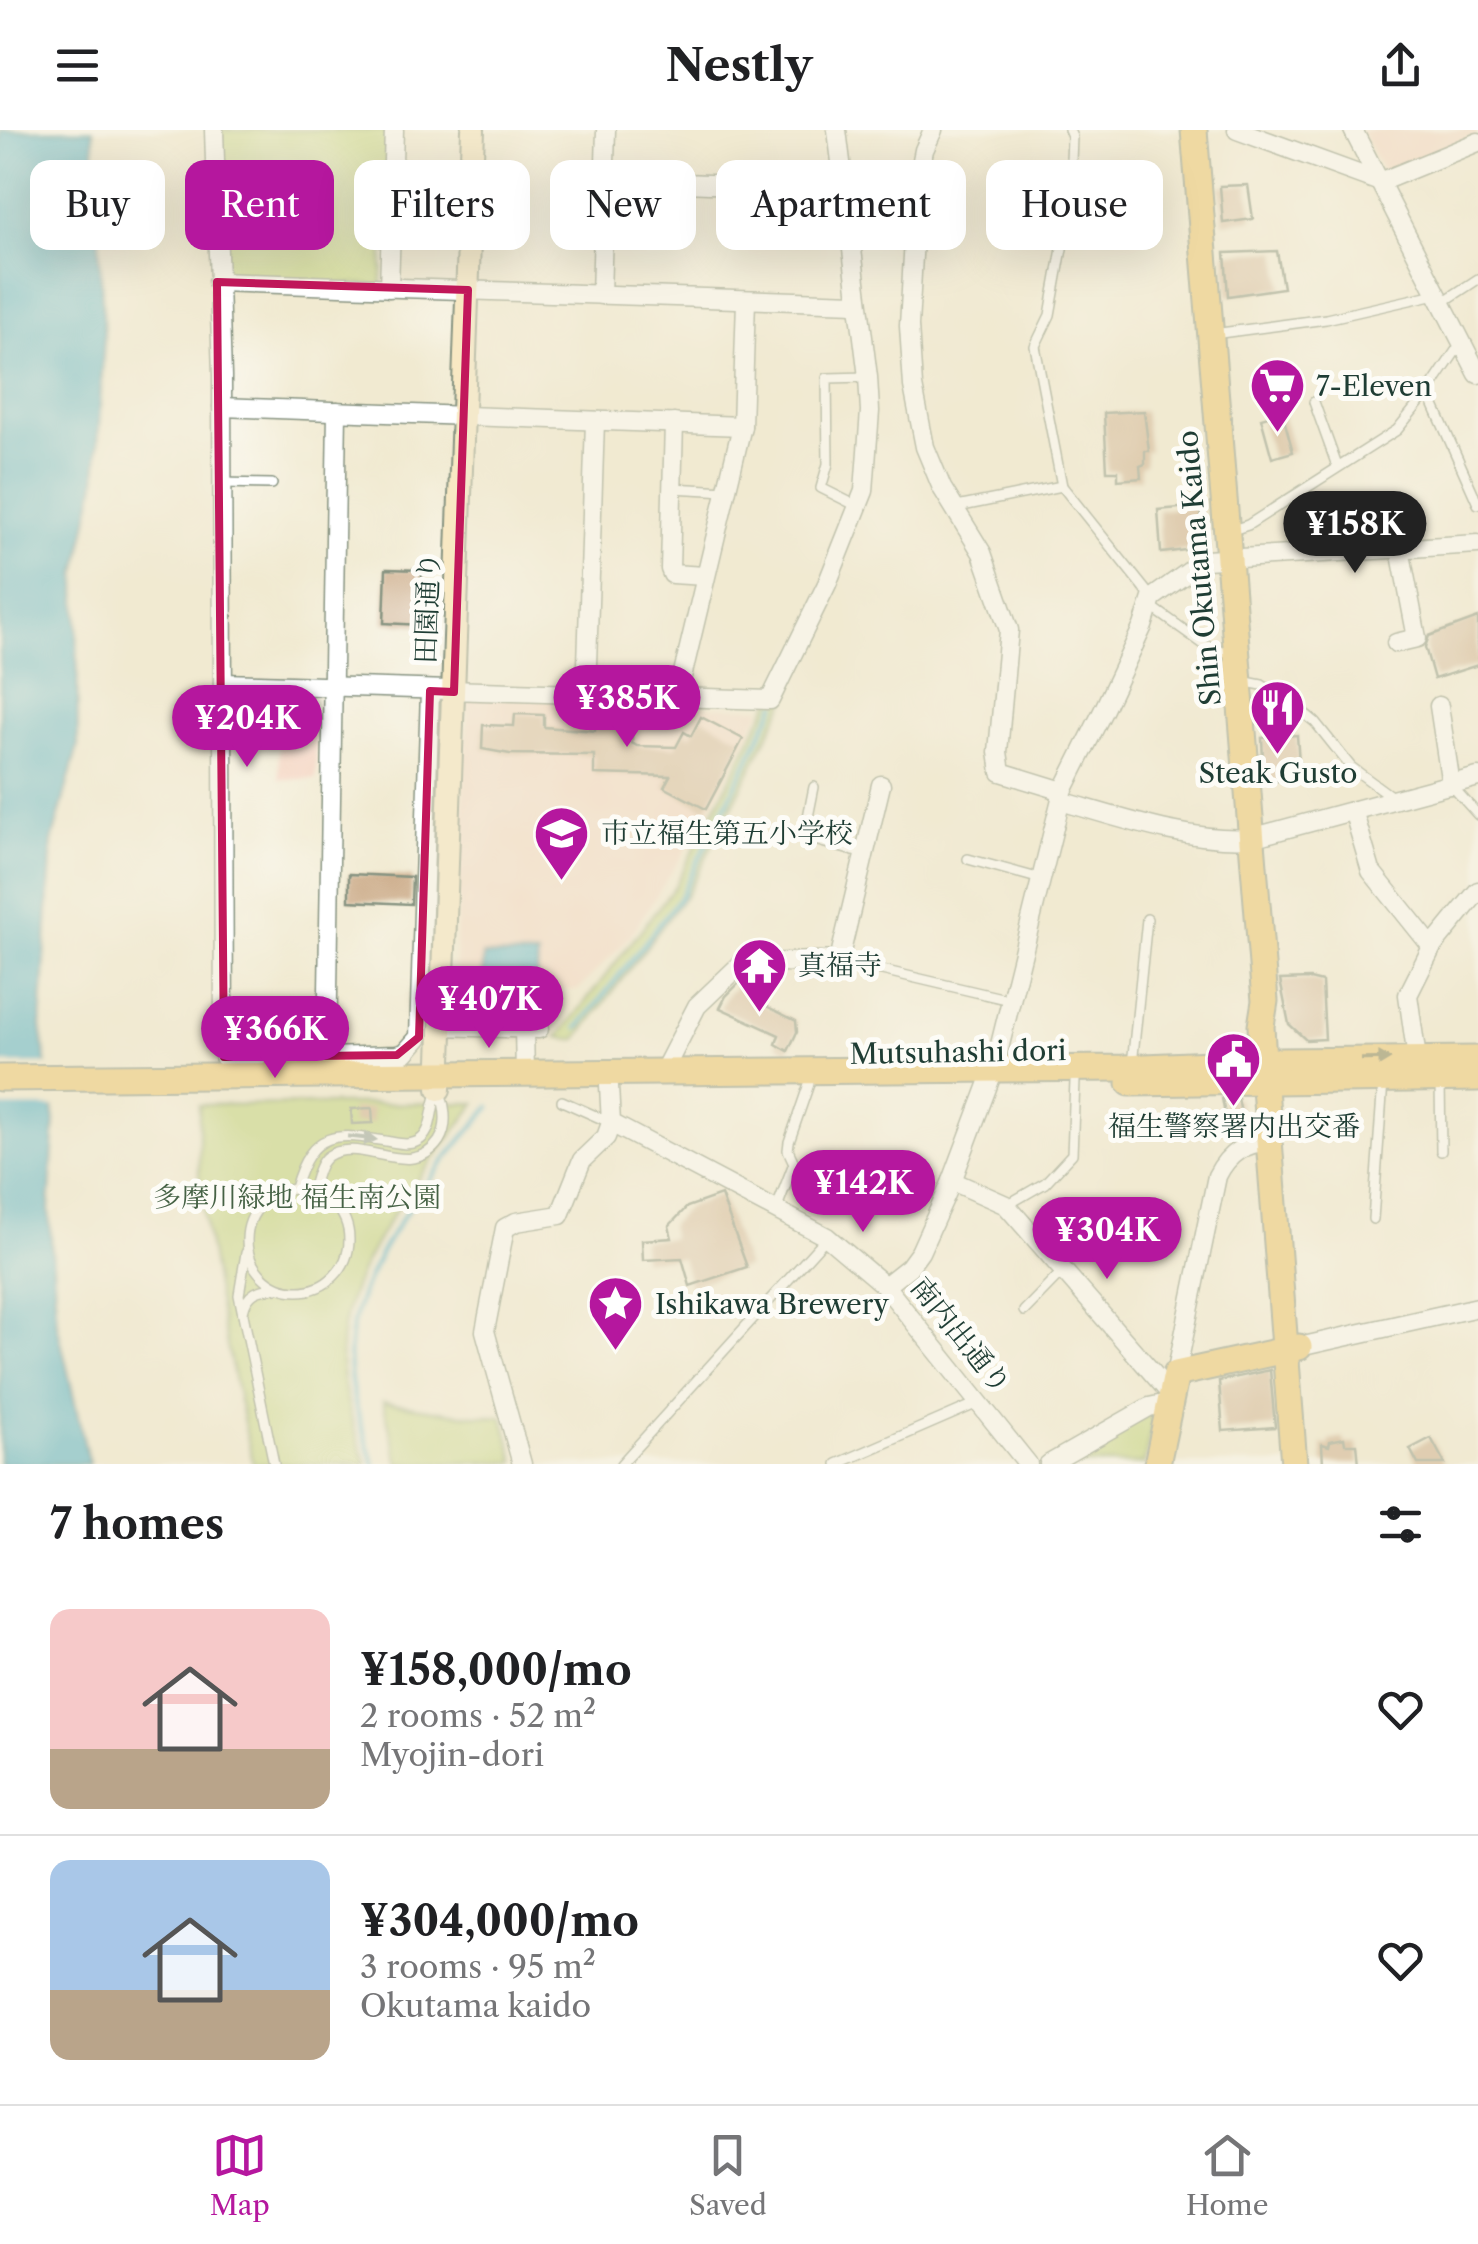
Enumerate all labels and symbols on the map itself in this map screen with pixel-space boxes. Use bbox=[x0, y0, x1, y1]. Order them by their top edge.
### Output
supermarket icon: 7-Eleven bbox=[1247, 356, 1307, 435]
place label: 7-Eleven bbox=[1316, 369, 1432, 403]
street label: Shin Okutama Kaido bbox=[1170, 429, 1228, 707]
pin: ¥158K bbox=[1285, 491, 1425, 576]
street label: 田園通り bbox=[408, 551, 446, 665]
pin: ¥385K bbox=[557, 665, 697, 750]
restaurant icon: Steak Gusto bbox=[1248, 677, 1308, 756]
pin: ¥204K bbox=[177, 685, 317, 770]
place label: Steak Gusto bbox=[1198, 756, 1358, 790]
school or university icon: 市立福生第五小学校 bbox=[532, 803, 592, 882]
place label: 市立福生第五小学校 bbox=[601, 816, 853, 850]
temple icon: 真福寺 bbox=[729, 935, 789, 1014]
place label: 真福寺 bbox=[798, 948, 882, 982]
pin: ¥407K bbox=[419, 966, 559, 1051]
pin: ¥366K bbox=[205, 996, 345, 1081]
public building icon: 福生警察署内出交番 bbox=[1204, 1030, 1264, 1109]
street label: Mutsuhashi dori bbox=[849, 1033, 1067, 1071]
one-way arrow bbox=[1360, 1051, 1392, 1067]
place label: 福生警察署内出交番 bbox=[1108, 1109, 1360, 1143]
one-way arrow bbox=[347, 1130, 378, 1146]
pin: ¥142K bbox=[793, 1150, 933, 1235]
park label: 多摩川緑地 福生南公園 bbox=[153, 1180, 441, 1214]
pin: ¥304K bbox=[1037, 1197, 1177, 1282]
street label: 南内出通り bbox=[904, 1270, 1018, 1400]
place icon: Ishikawa Brewery bbox=[586, 1274, 646, 1353]
place label: Ishikawa Brewery bbox=[655, 1287, 890, 1321]

